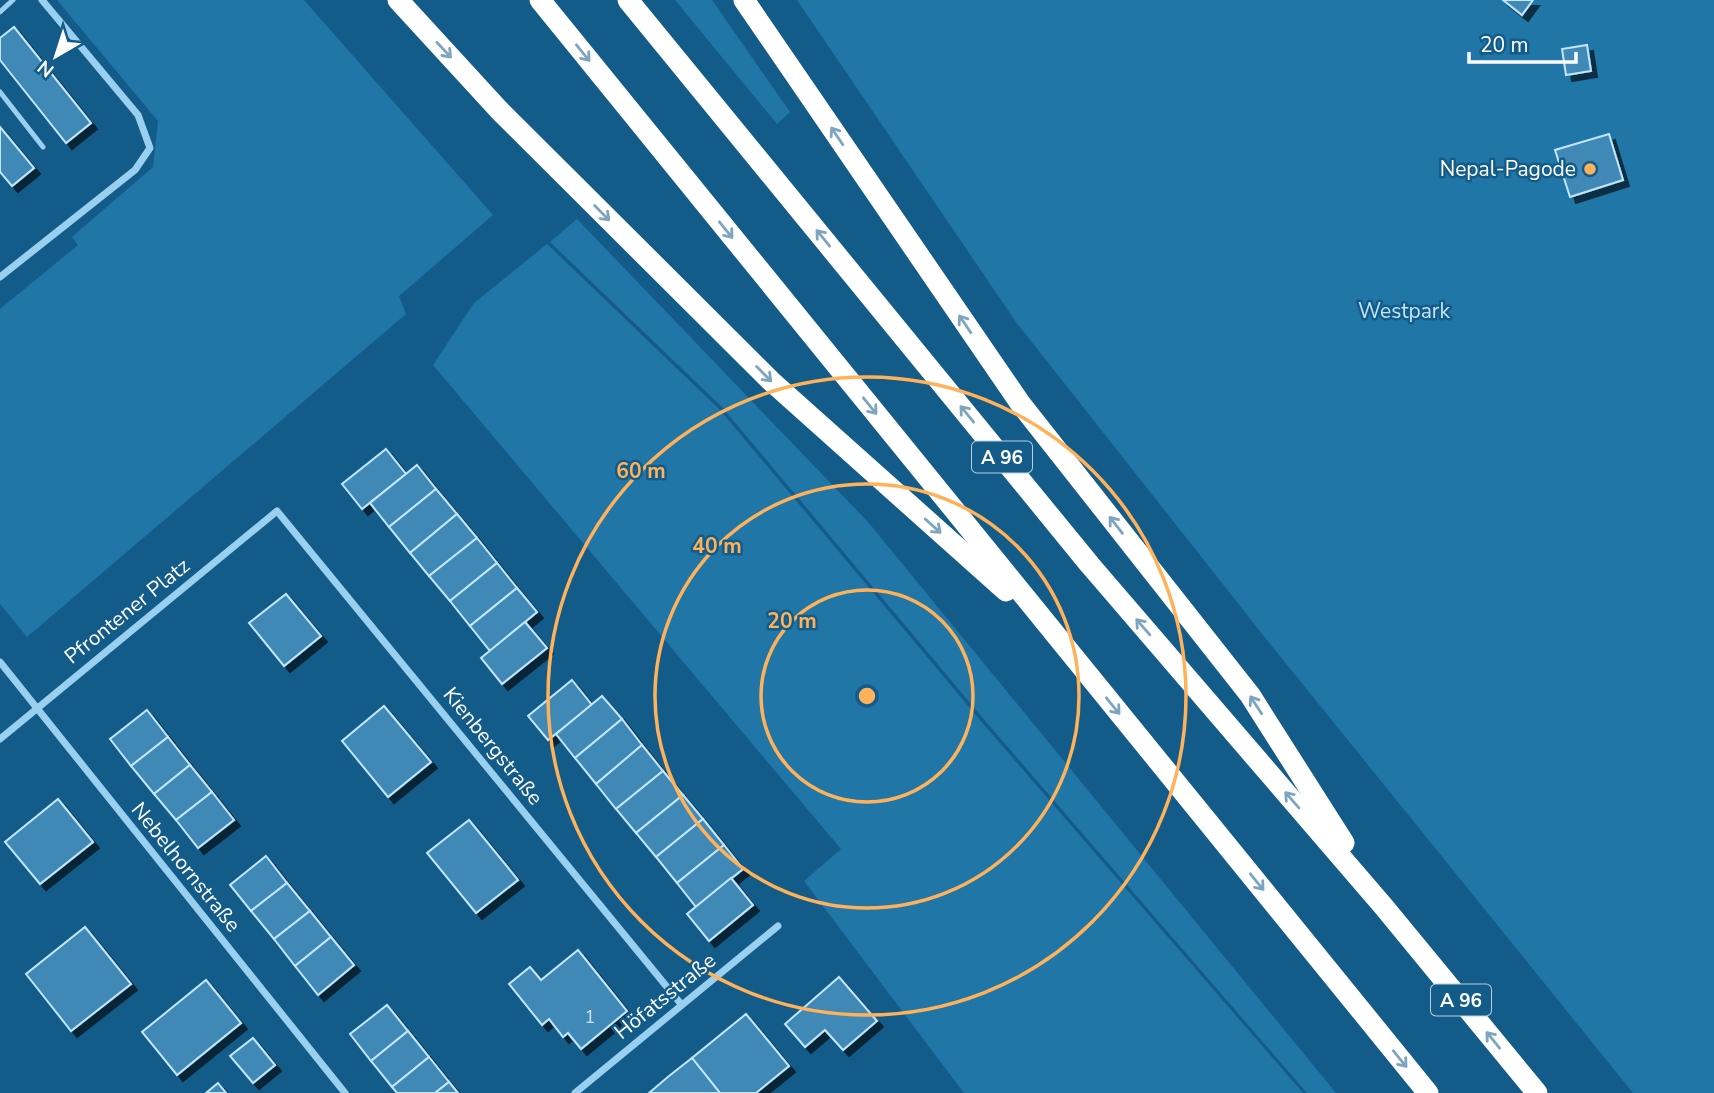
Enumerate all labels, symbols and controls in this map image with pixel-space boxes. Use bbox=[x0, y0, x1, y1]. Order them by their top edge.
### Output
north arrow bbox=[21, 21, 91, 91]
scale bar bbox=[1469, 21, 1576, 65]
text: 20 m bbox=[1480, 31, 1529, 59]
one-way arrow bbox=[436, 41, 452, 59]
one-way arrow bbox=[575, 43, 590, 61]
text: N bbox=[32, 54, 60, 83]
one-way arrow bbox=[830, 127, 844, 146]
place label: Nepal-Pagode bbox=[1440, 155, 1576, 183]
marker: Nepal-Pagode bbox=[1582, 161, 1598, 177]
one-way arrow bbox=[594, 205, 611, 222]
one-way arrow bbox=[718, 220, 734, 238]
one-way arrow bbox=[815, 230, 831, 248]
park label: Westpark bbox=[1358, 297, 1450, 325]
one-way arrow bbox=[958, 314, 972, 334]
one-way arrow bbox=[755, 365, 772, 382]
one-way arrow bbox=[862, 397, 877, 415]
one-way arrow bbox=[959, 406, 975, 424]
road number: A 96 bbox=[972, 442, 1032, 472]
text: 60 m bbox=[616, 457, 666, 485]
one-way arrow bbox=[924, 517, 941, 534]
one-way arrow bbox=[1108, 517, 1123, 535]
text: 40 m bbox=[692, 532, 742, 560]
street label: Pfrontener Platz bbox=[59, 552, 196, 670]
text: 20 m bbox=[767, 607, 817, 635]
one-way arrow bbox=[1135, 618, 1151, 636]
street label: Kienbergstraße bbox=[437, 681, 549, 811]
centre of rings bbox=[855, 684, 879, 708]
one-way arrow bbox=[1248, 695, 1262, 715]
one-way arrow bbox=[1106, 696, 1121, 714]
one-way arrow bbox=[1284, 791, 1300, 809]
street label: Nebelhornstraße bbox=[125, 796, 247, 938]
one-way arrow bbox=[1249, 873, 1265, 891]
street label: Höfatsstraße bbox=[608, 946, 722, 1046]
road number: A 96 bbox=[1431, 984, 1491, 1016]
house number: 1 bbox=[585, 1005, 595, 1029]
one-way arrow bbox=[1486, 1032, 1501, 1050]
one-way arrow bbox=[1393, 1049, 1408, 1067]

